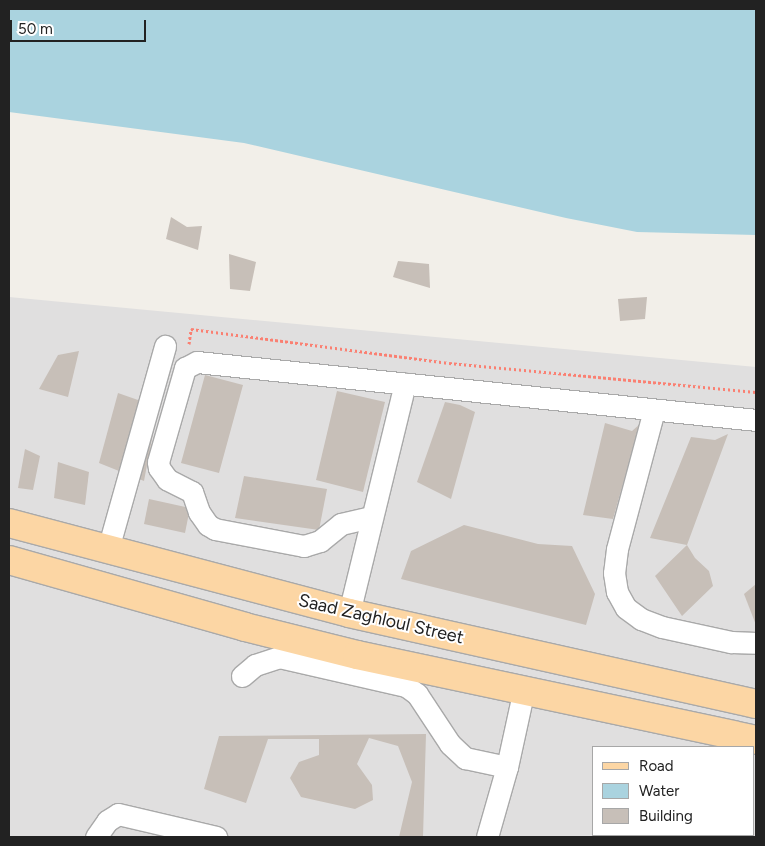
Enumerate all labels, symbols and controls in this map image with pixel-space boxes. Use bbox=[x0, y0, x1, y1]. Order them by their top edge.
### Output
scale bar bbox=[12, 10, 149, 42]
text: 50 m bbox=[18, 20, 53, 38]
street label: Saad Zaghloul Street bbox=[296, 589, 466, 649]
legend bbox=[592, 746, 755, 836]
text: Road bbox=[639, 757, 674, 775]
text: Water bbox=[639, 782, 679, 800]
text: Building bbox=[639, 807, 693, 825]

